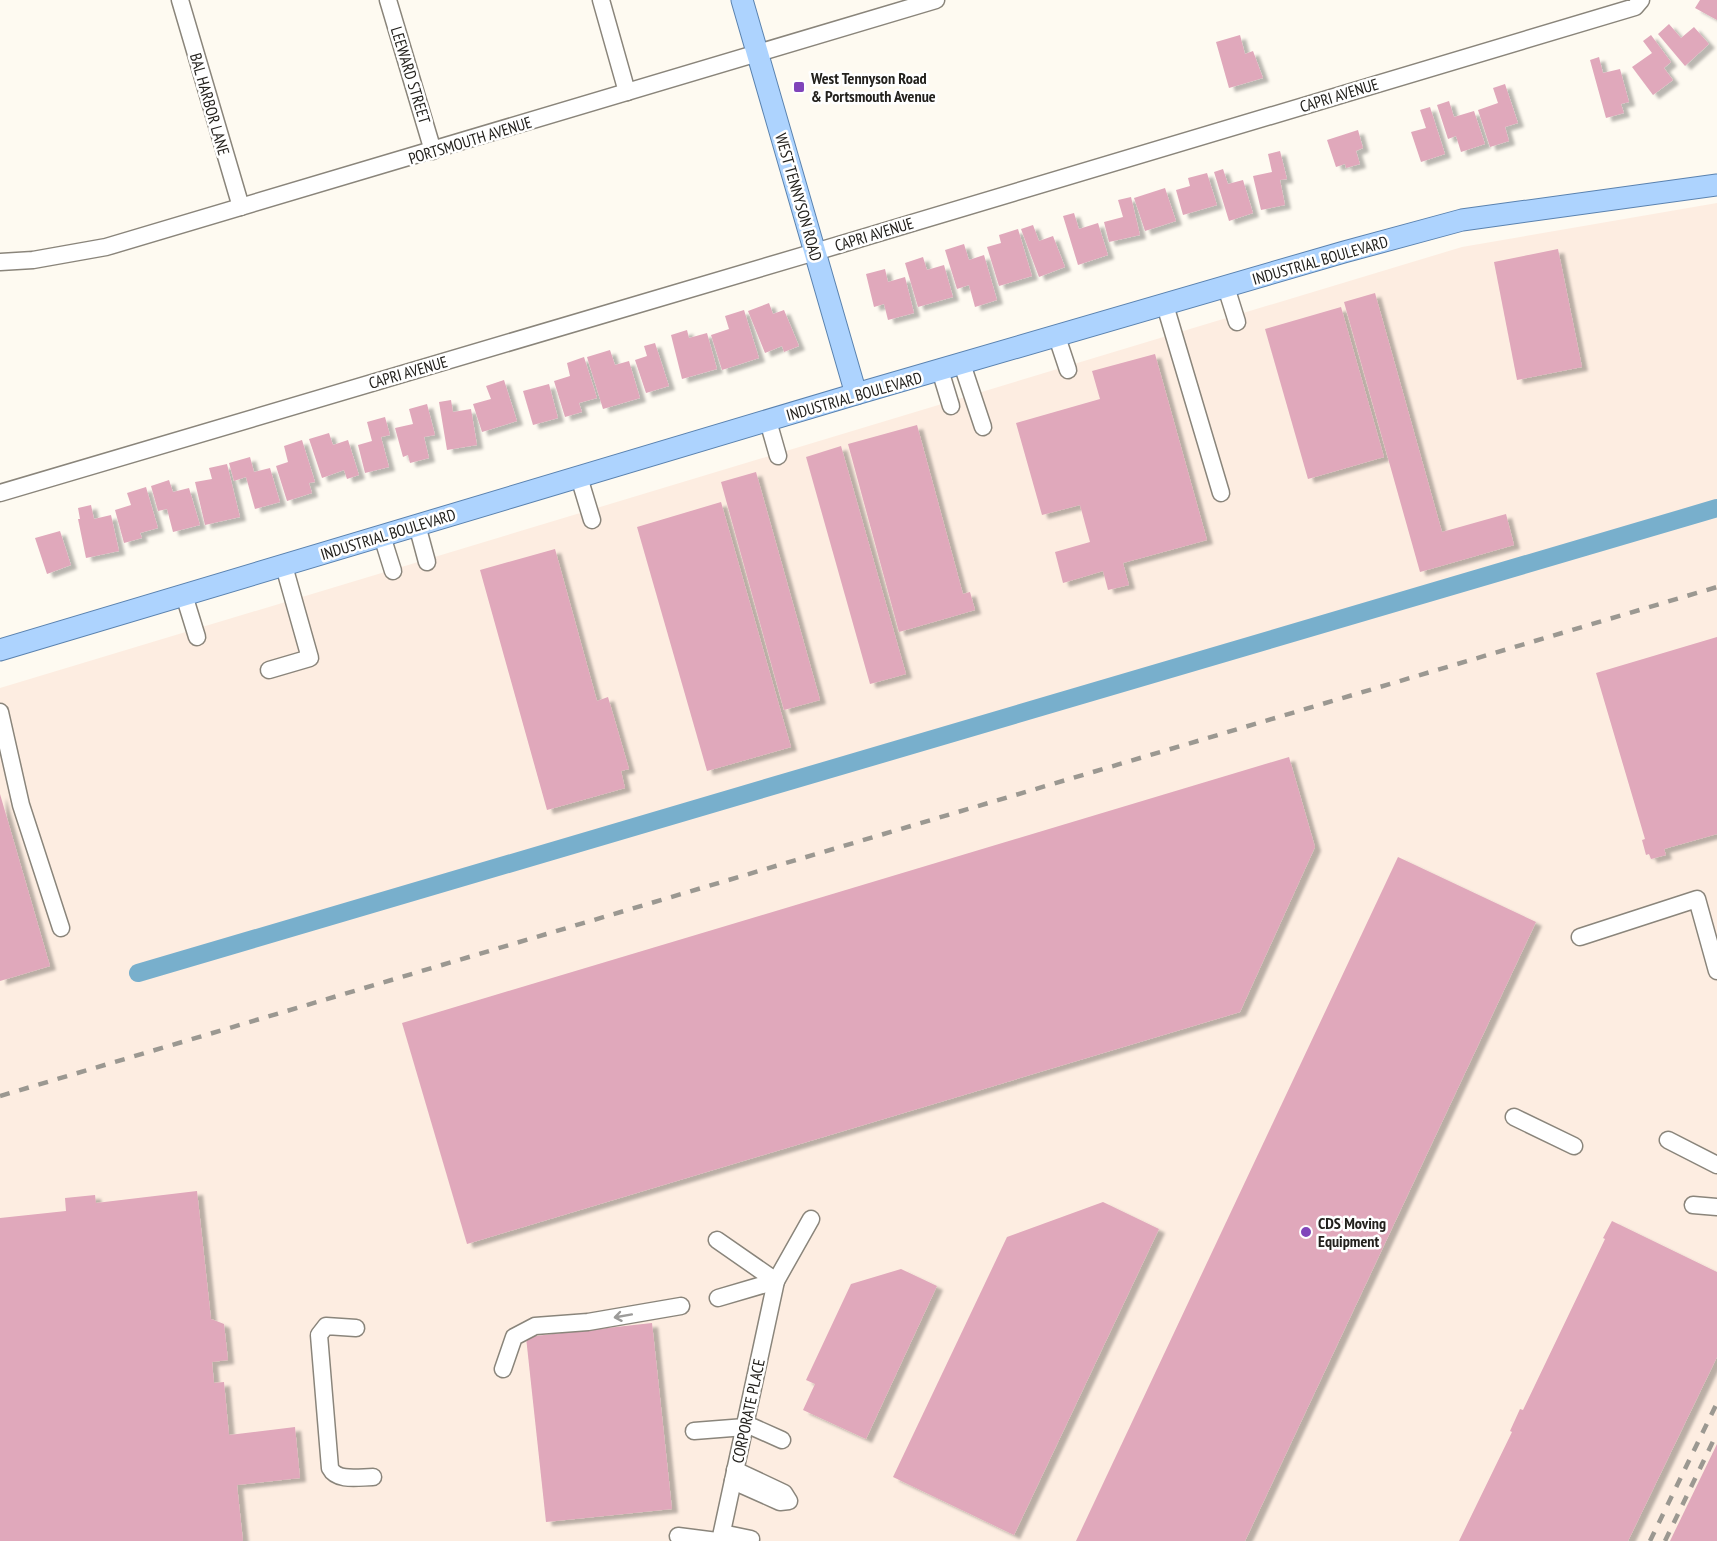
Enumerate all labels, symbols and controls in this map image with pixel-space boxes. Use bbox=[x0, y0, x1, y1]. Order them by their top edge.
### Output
street label: LEEWARD STREET bbox=[387, 24, 435, 126]
street label: BAL HARBOR LANE bbox=[186, 50, 234, 158]
place label: West Tennyson Road & Portsmouth Avenue bbox=[810, 68, 936, 106]
street label: CAPRI AVENUE bbox=[1297, 74, 1381, 116]
marker: West Tennyson Road & Portsmouth Avenue bbox=[792, 80, 806, 94]
street label: PORTSMOUTH AVENUE bbox=[406, 112, 534, 168]
street label: WEST TENNYSON ROAD bbox=[771, 131, 827, 263]
street label: CAPRI AVENUE bbox=[832, 213, 916, 255]
street label: INDUSTRIAL BOULEVARD bbox=[1250, 231, 1390, 289]
street label: CAPRI AVENUE bbox=[366, 351, 450, 393]
street label: INDUSTRIAL BOULEVARD bbox=[784, 367, 924, 425]
street label: INDUSTRIAL BOULEVARD bbox=[318, 504, 458, 564]
place label: CDS Moving Equipment bbox=[1318, 1213, 1386, 1251]
marker: CDS Moving Equipment bbox=[1299, 1225, 1313, 1239]
one-way arrow bbox=[614, 1311, 633, 1322]
street label: CORPORATE PLACE bbox=[727, 1357, 769, 1465]

